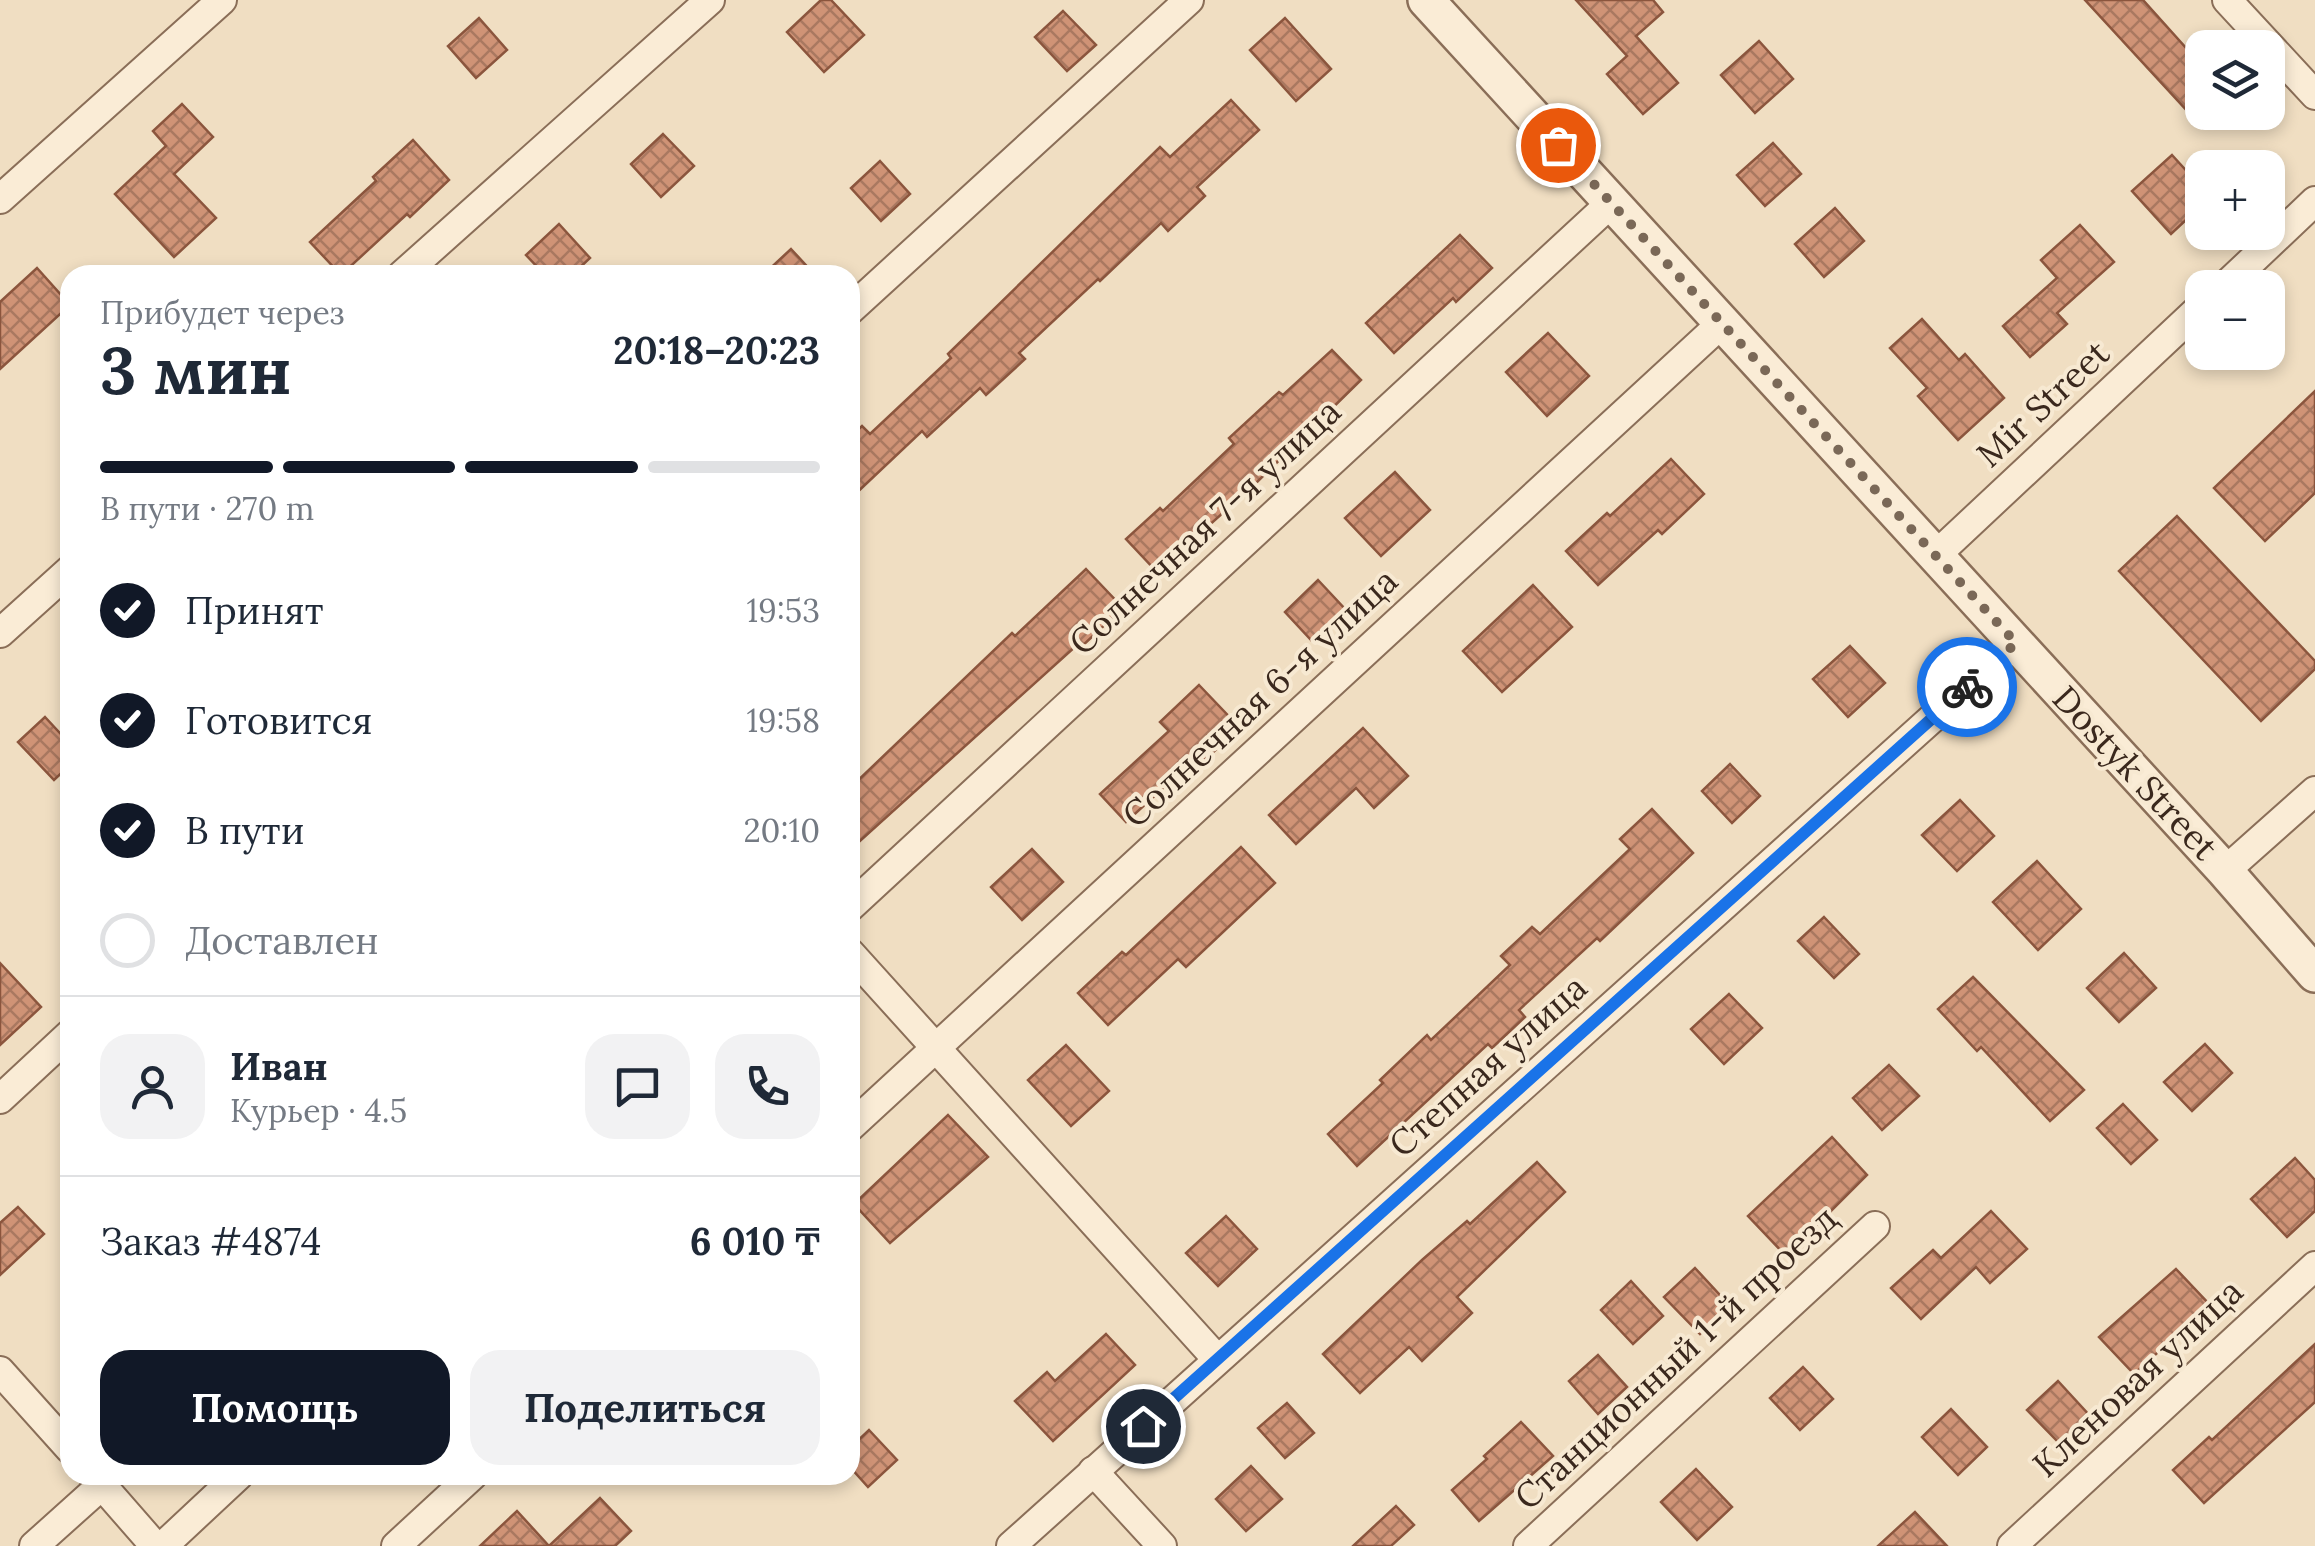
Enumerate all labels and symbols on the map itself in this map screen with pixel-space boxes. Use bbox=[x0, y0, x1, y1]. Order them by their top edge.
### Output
pin bbox=[1516, 103, 1601, 188]
street label: Mir Street bbox=[1967, 330, 2119, 477]
street label: Солнечная 7-я улица bbox=[1059, 389, 1350, 664]
street label: Солнечная 6-я улица bbox=[1113, 558, 1407, 837]
courier bbox=[1917, 637, 2017, 737]
street label: Dostyk Street bbox=[2043, 676, 2228, 869]
street label: Степная улица bbox=[1379, 965, 1596, 1166]
street label: Станционный 1-й проезд bbox=[1505, 1196, 1847, 1519]
street label: Кленовая улица bbox=[2023, 1269, 2252, 1487]
pin bbox=[1101, 1384, 1186, 1469]

